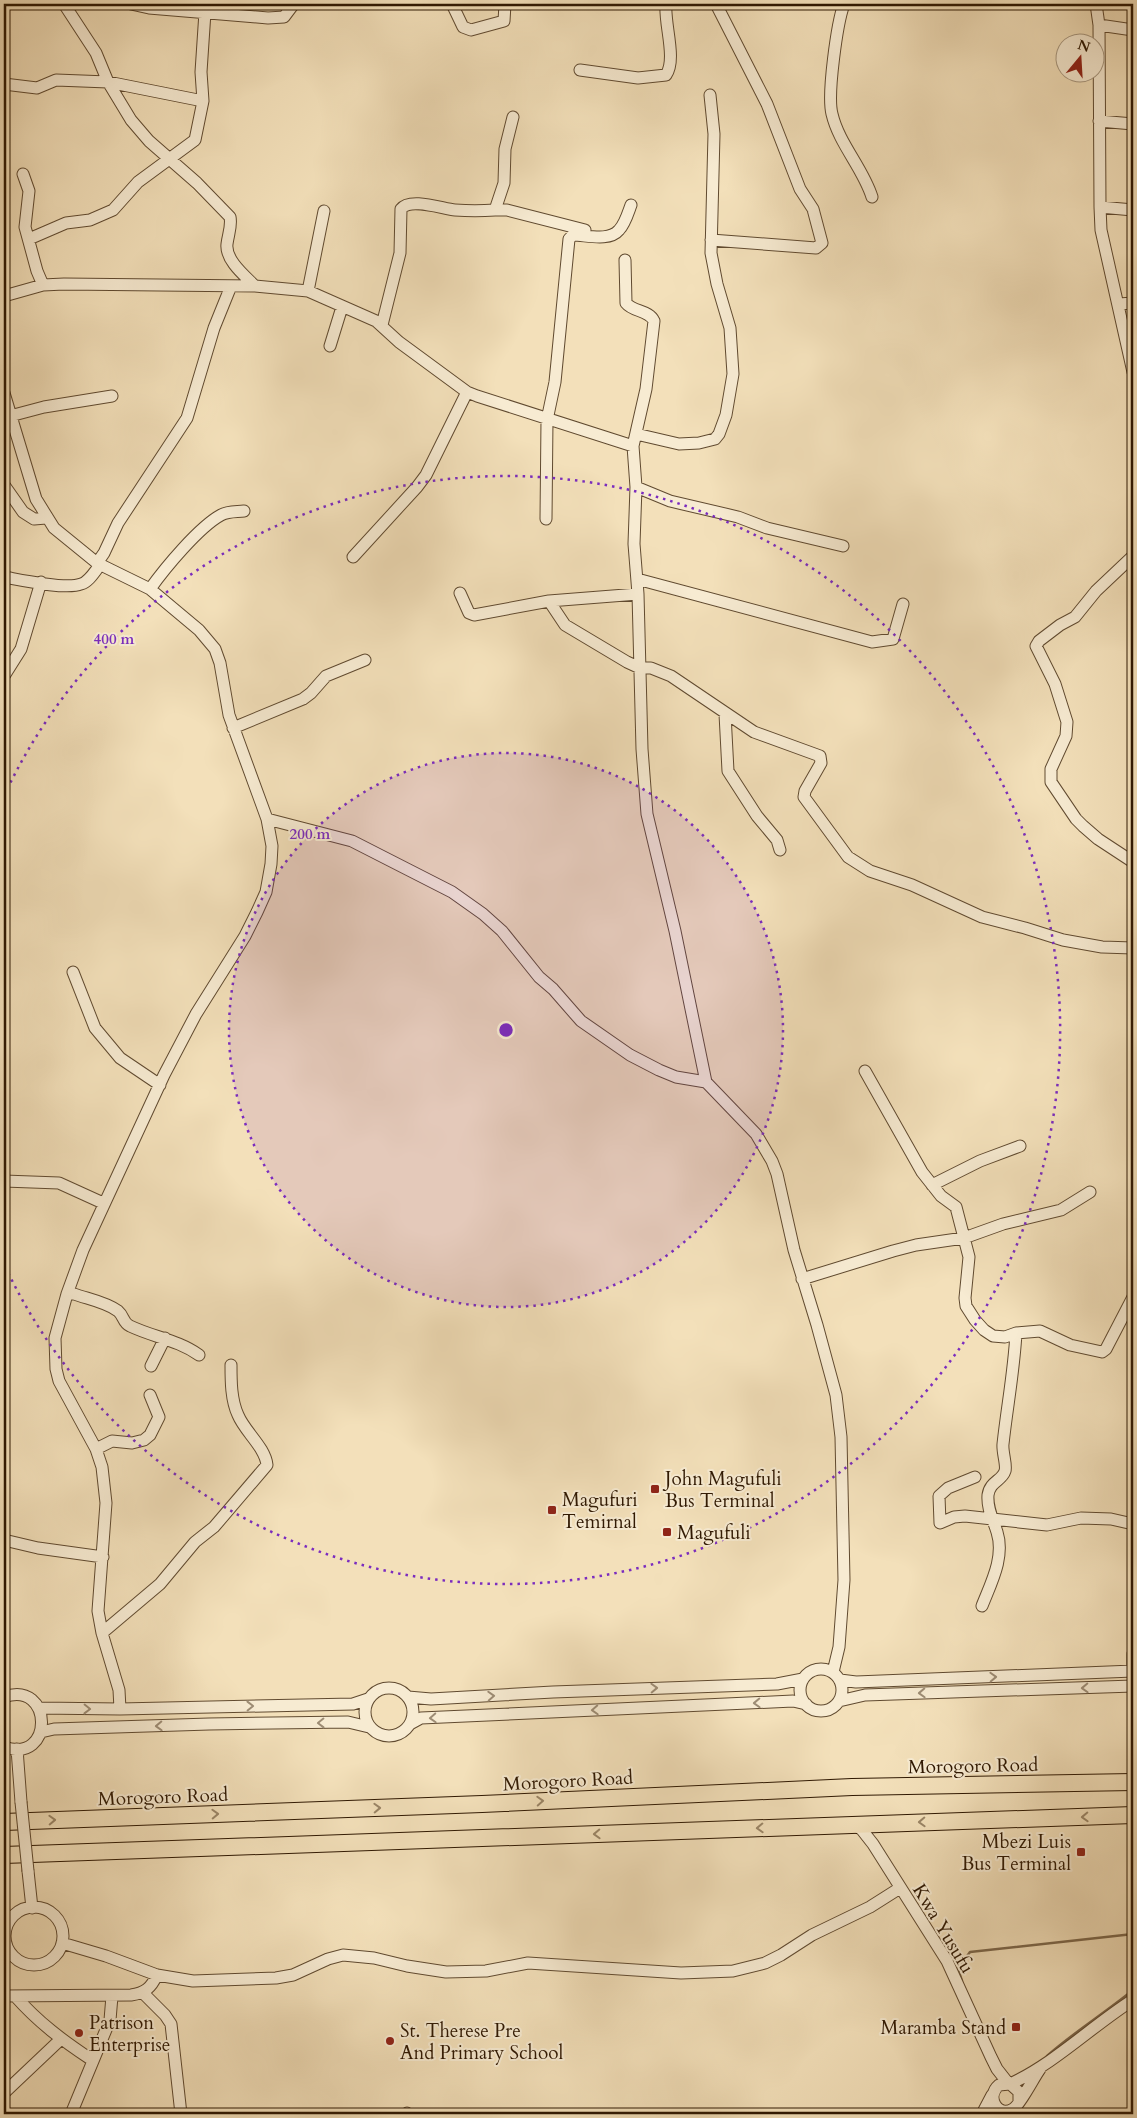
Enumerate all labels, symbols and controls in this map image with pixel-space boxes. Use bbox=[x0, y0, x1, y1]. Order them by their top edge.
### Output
north arrow bbox=[1054, 32, 1104, 82]
text: N bbox=[1075, 35, 1093, 57]
text: 400 m bbox=[94, 629, 135, 649]
text: 200 m bbox=[290, 824, 331, 844]
centre of rings bbox=[497, 1021, 515, 1039]
place label: John Magufuli Bus Terminal bbox=[662, 1466, 782, 1514]
marker: John Magufuli Bus Terminal bbox=[649, 1483, 661, 1495]
place label: Magufuri Temirnal bbox=[562, 1487, 638, 1535]
marker: Magufuri Temirnal bbox=[546, 1504, 558, 1516]
place label: Magufuli bbox=[677, 1520, 751, 1546]
marker: Magufuli bbox=[661, 1526, 673, 1538]
one-way arrow bbox=[990, 1671, 998, 1682]
one-way arrow bbox=[650, 1683, 658, 1694]
one-way arrow bbox=[1080, 1683, 1088, 1693]
one-way arrow bbox=[918, 1688, 926, 1699]
one-way arrow bbox=[488, 1690, 496, 1701]
one-way arrow bbox=[753, 1697, 761, 1708]
one-way arrow bbox=[246, 1701, 254, 1711]
one-way arrow bbox=[84, 1703, 92, 1714]
one-way arrow bbox=[591, 1705, 598, 1715]
one-way arrow bbox=[428, 1712, 436, 1723]
one-way arrow bbox=[317, 1717, 325, 1728]
one-way arrow bbox=[154, 1720, 162, 1731]
street label: Morogoro Road bbox=[908, 1752, 1038, 1780]
street label: Morogoro Road bbox=[502, 1765, 634, 1797]
street label: Morogoro Road bbox=[97, 1782, 229, 1812]
one-way arrow bbox=[536, 1796, 544, 1807]
one-way arrow bbox=[374, 1803, 382, 1813]
one-way arrow bbox=[212, 1809, 219, 1819]
one-way arrow bbox=[1080, 1811, 1088, 1822]
one-way arrow bbox=[49, 1815, 57, 1825]
one-way arrow bbox=[918, 1817, 926, 1828]
one-way arrow bbox=[755, 1823, 763, 1833]
one-way arrow bbox=[593, 1828, 601, 1839]
place label: Mbezi Luis Bus Terminal bbox=[961, 1829, 1071, 1877]
marker: Mbezi Luis Bus Terminal bbox=[1075, 1846, 1087, 1858]
street label: Kwa Yusufu bbox=[906, 1879, 980, 1978]
place label: Patrison Enterprise bbox=[89, 2010, 170, 2058]
place label: Maramba Stand bbox=[881, 2015, 1006, 2041]
place label: St. Therese Pre And Primary School bbox=[400, 2018, 564, 2066]
marker: Maramba Stand bbox=[1010, 2021, 1022, 2033]
marker: Patrison Enterprise bbox=[73, 2027, 85, 2039]
marker: St. Therese Pre And Primary School bbox=[384, 2035, 396, 2047]

